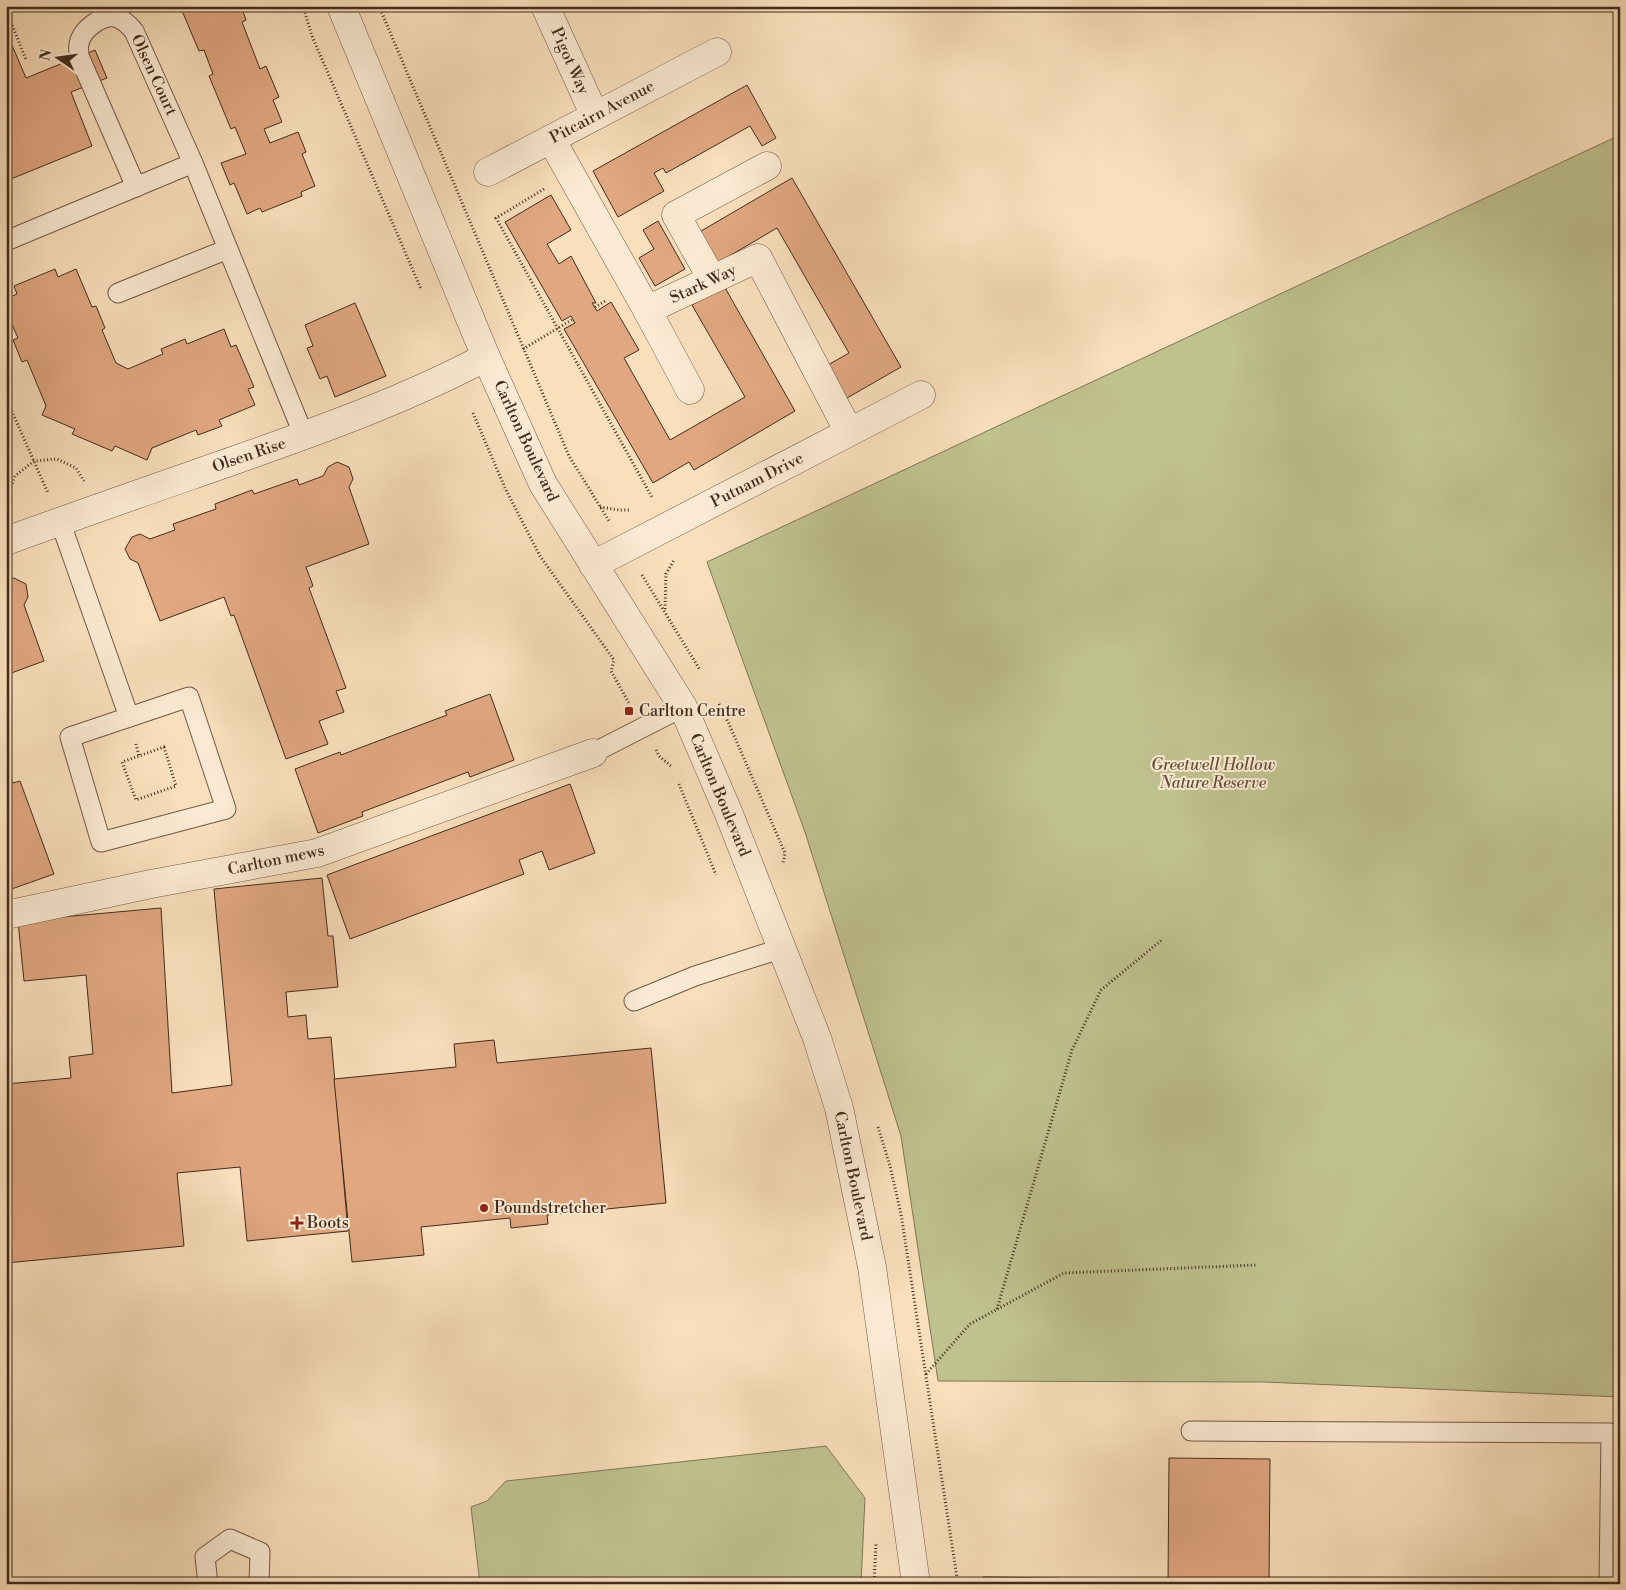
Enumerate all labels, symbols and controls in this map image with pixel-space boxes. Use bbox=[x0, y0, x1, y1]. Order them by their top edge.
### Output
street label: Pigot Way bbox=[546, 24, 594, 98]
street label: Olsen Court bbox=[126, 31, 182, 119]
north arrow bbox=[32, 32, 82, 82]
text: N bbox=[36, 48, 56, 63]
street label: Pitcairn Avenue bbox=[546, 76, 658, 148]
street label: Stark Way bbox=[667, 260, 740, 308]
street label: Carlton Boulevard bbox=[489, 377, 563, 505]
street label: Olsen Rise bbox=[210, 433, 288, 477]
street label: Putnam Drive bbox=[707, 448, 807, 512]
place label: Carlton Centre bbox=[639, 701, 746, 721]
marker: Carlton Centre bbox=[623, 705, 635, 717]
street label: Carlton Boulevard bbox=[685, 730, 755, 860]
park label: Greetwell Hollow Nature Reserve bbox=[1151, 755, 1275, 793]
street label: Carlton mews bbox=[226, 840, 326, 880]
street label: Carlton Boulevard bbox=[830, 1109, 876, 1243]
place label: Poundstretcher bbox=[494, 1198, 606, 1218]
marker: Poundstretcher bbox=[478, 1202, 490, 1214]
place label: Boots bbox=[306, 1213, 349, 1233]
marker: Boots bbox=[291, 1217, 303, 1229]

